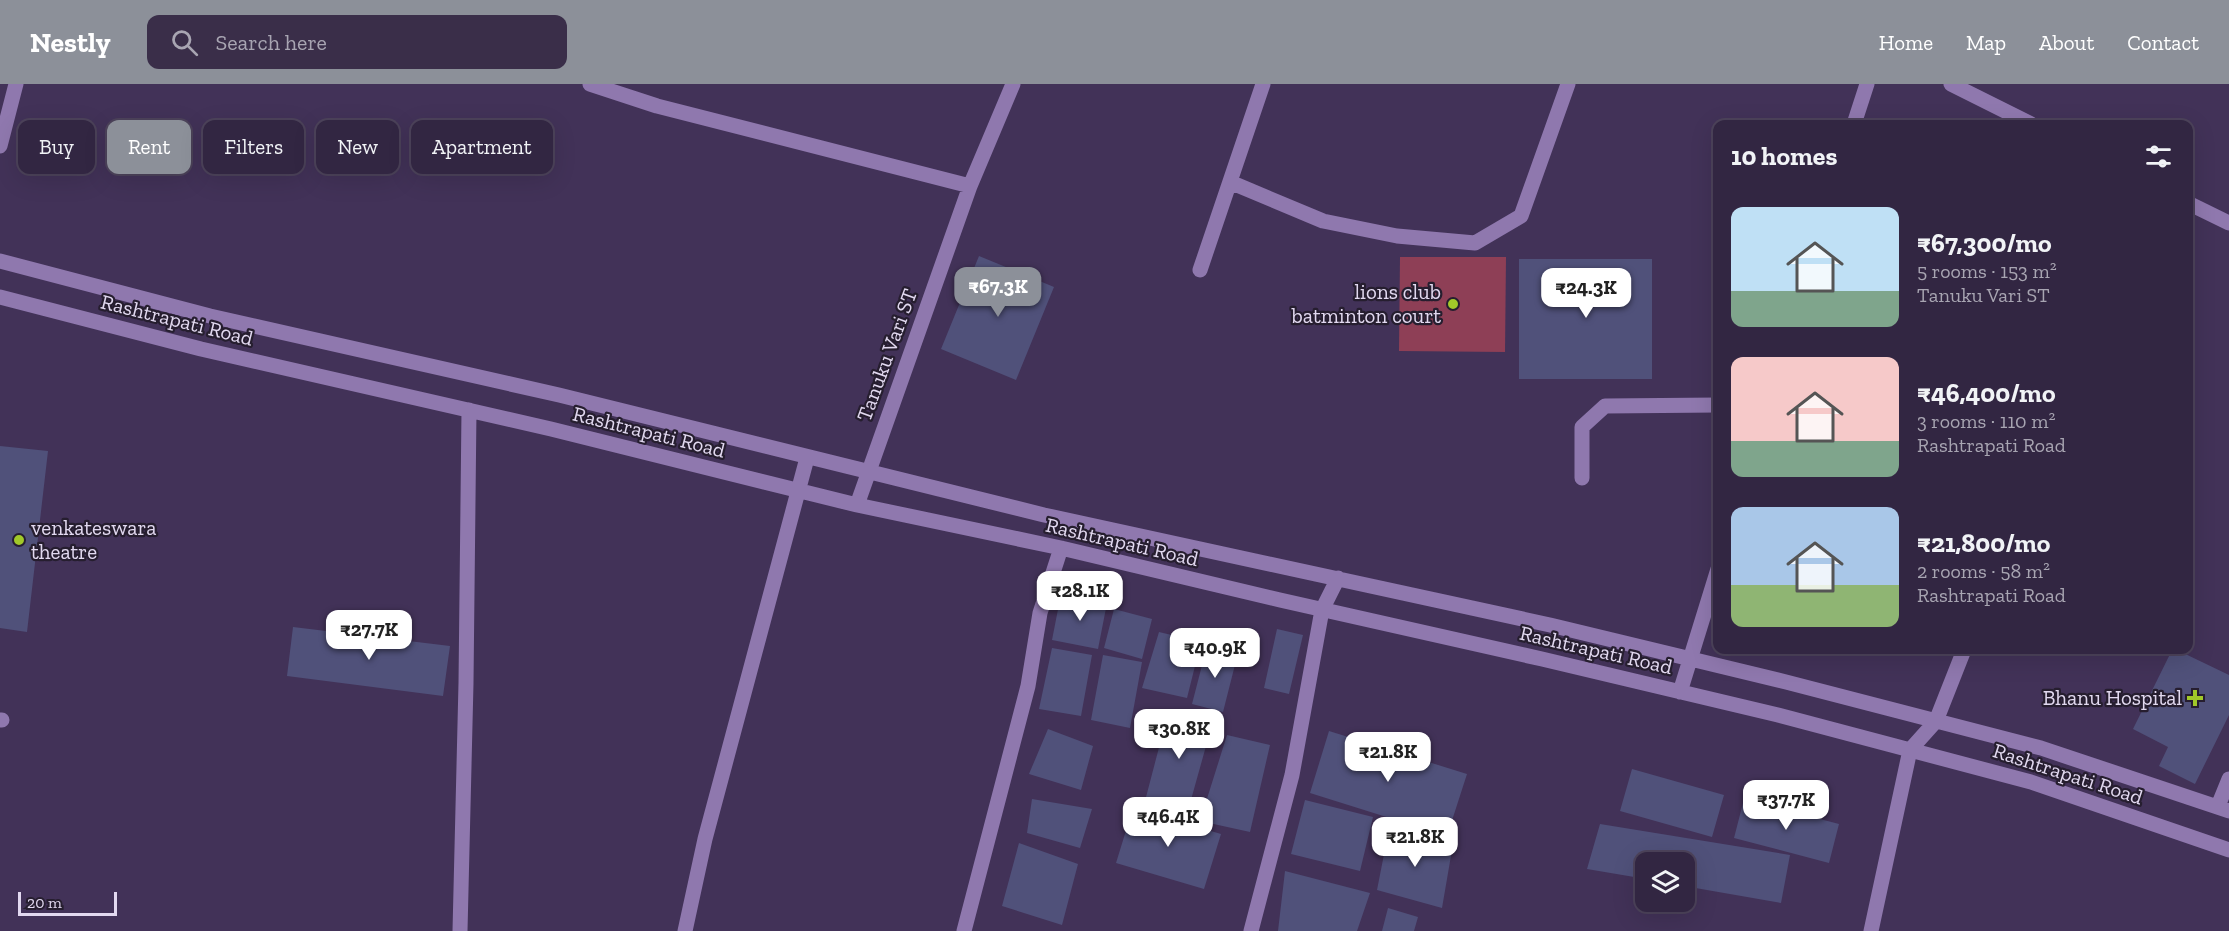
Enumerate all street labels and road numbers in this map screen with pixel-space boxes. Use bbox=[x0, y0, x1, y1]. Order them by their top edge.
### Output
street label: Tanuku Vari ST bbox=[851, 285, 922, 425]
street label: Rashtrapati Road bbox=[98, 289, 256, 351]
street label: Rashtrapati Road bbox=[570, 401, 728, 463]
street label: Rashtrapati Road bbox=[1043, 512, 1201, 571]
street label: Rashtrapati Road bbox=[1517, 620, 1675, 679]
street label: Rashtrapati Road bbox=[1990, 738, 2147, 810]

